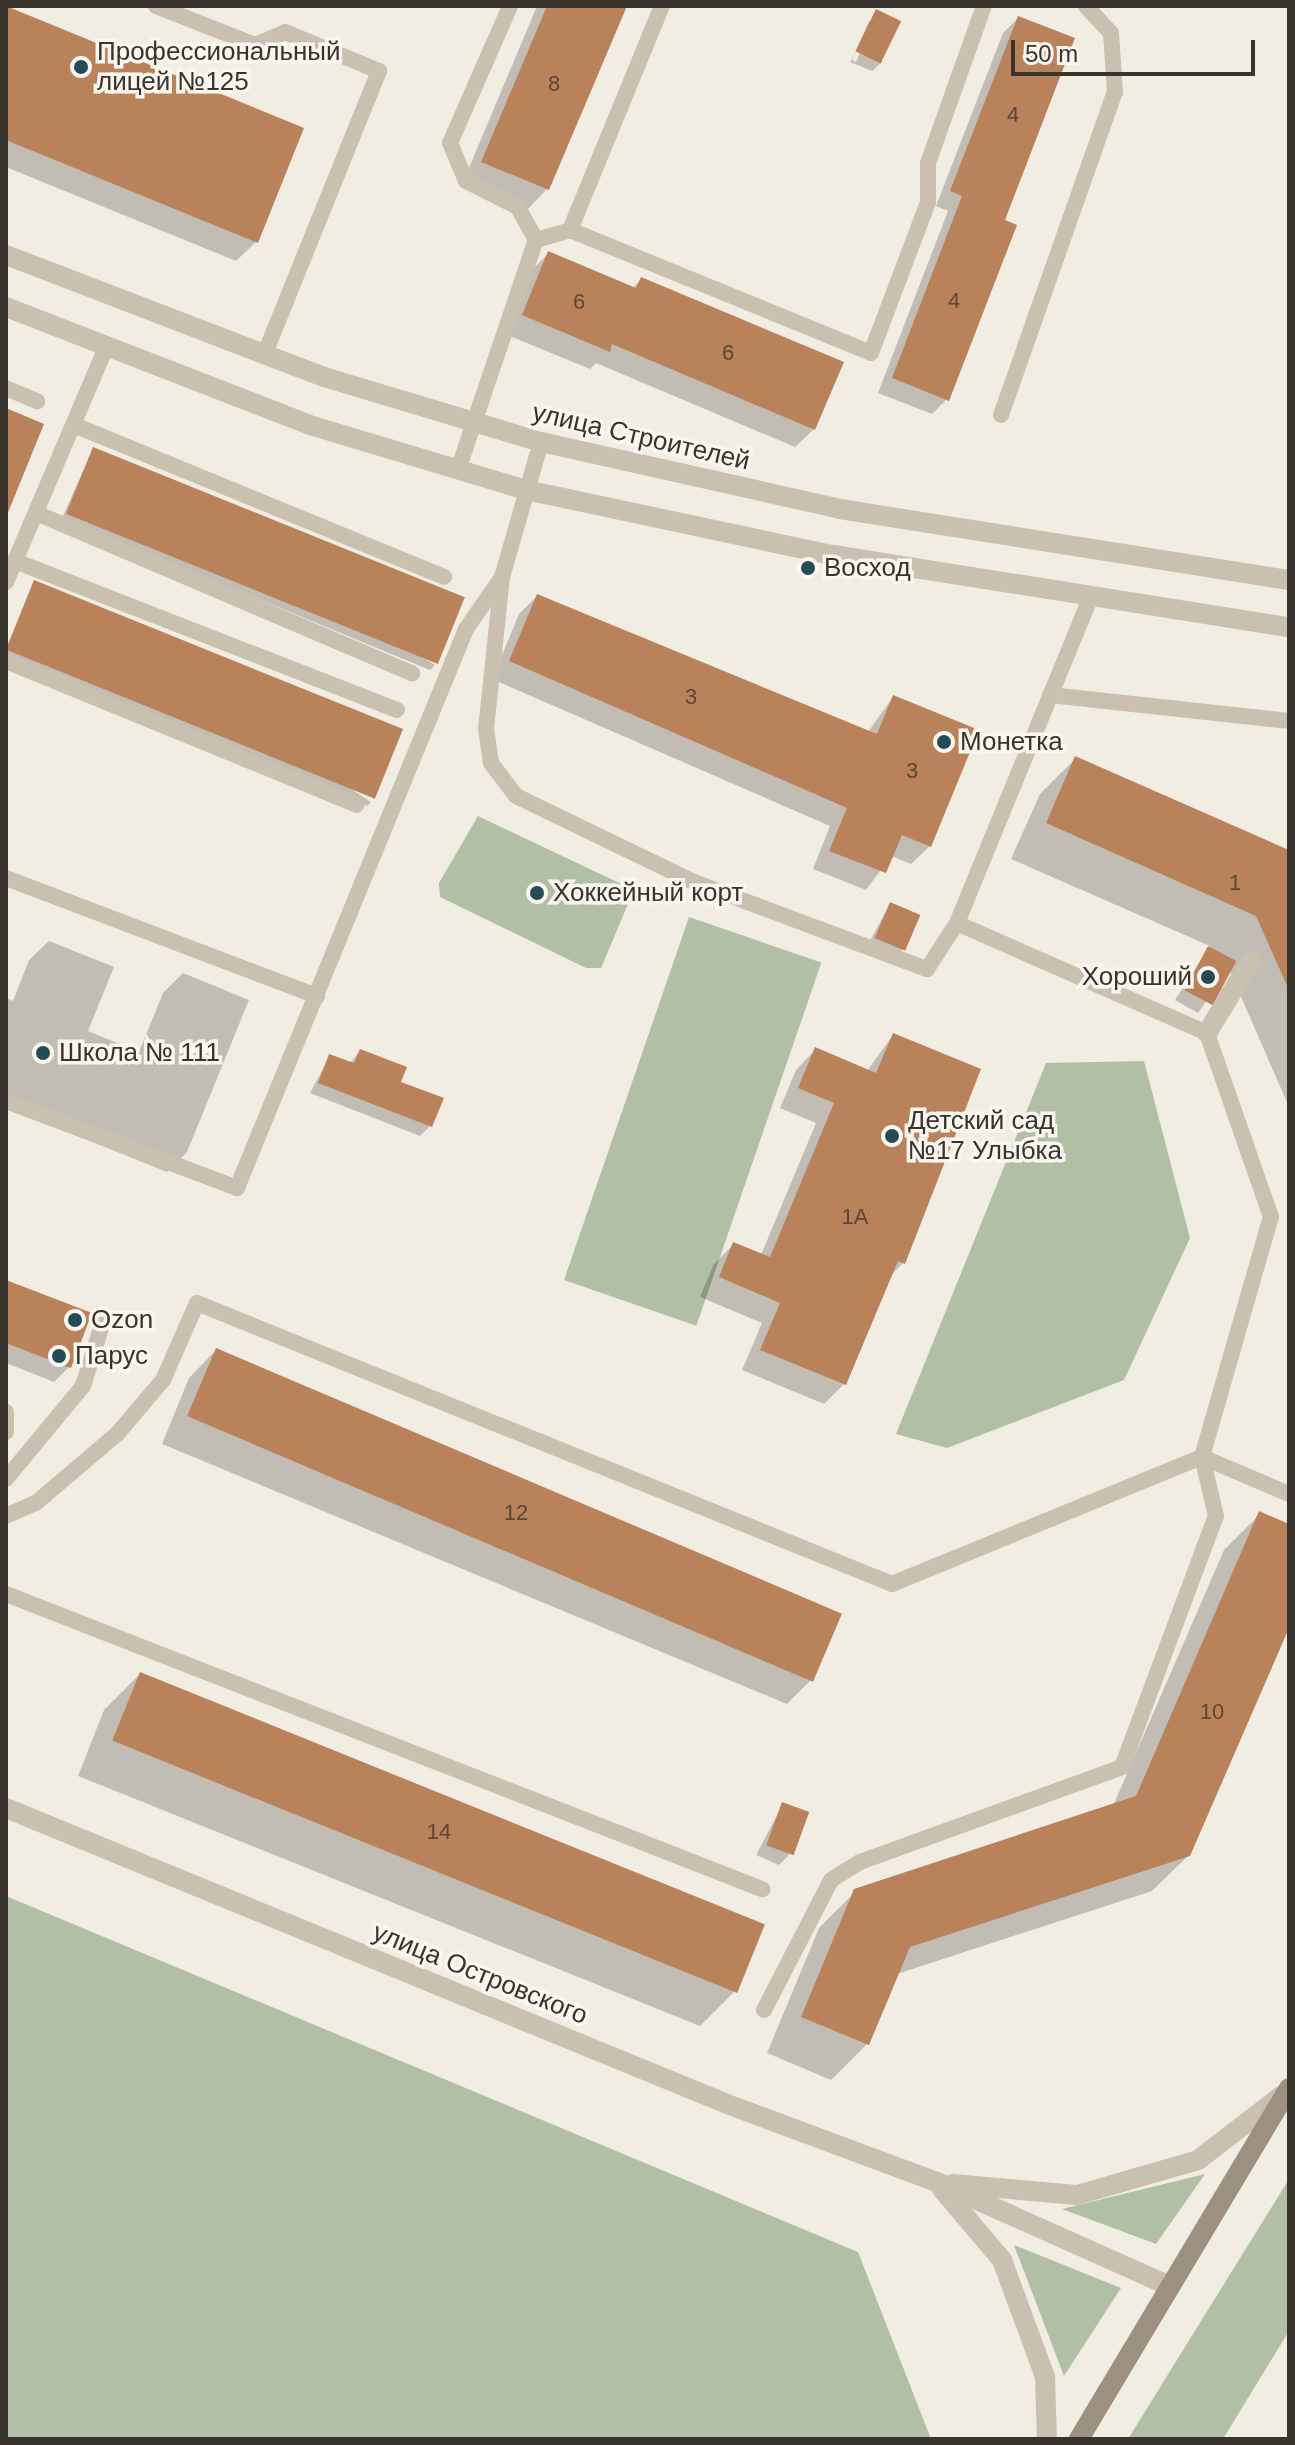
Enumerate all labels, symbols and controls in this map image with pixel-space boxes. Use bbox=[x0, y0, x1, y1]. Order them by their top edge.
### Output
scale bar bbox=[1015, 24, 1259, 74]
place label: Профессиональный лицей №125 bbox=[97, 36, 341, 98]
text: 50 m bbox=[1025, 40, 1078, 67]
marker: Профессиональный лицей №125 bbox=[72, 58, 90, 76]
house number: 8 bbox=[548, 71, 560, 97]
house number: 4 bbox=[1007, 102, 1019, 128]
house number: 4 bbox=[948, 288, 960, 314]
house number: 6 bbox=[573, 289, 585, 315]
house number: 6 bbox=[722, 340, 734, 366]
street label: улица Строителей bbox=[529, 397, 753, 477]
place label: Восход bbox=[824, 552, 911, 584]
marker: Восход bbox=[799, 559, 817, 577]
house number: 3 bbox=[685, 684, 697, 710]
place label: Монетка bbox=[960, 726, 1063, 758]
marker: Монетка bbox=[935, 733, 953, 751]
house number: 3 bbox=[906, 758, 918, 784]
house number: 1 bbox=[1229, 870, 1241, 896]
place label: Хоккейный корт bbox=[553, 877, 743, 909]
marker: Хоккейный корт bbox=[528, 884, 546, 902]
place label: Хороший bbox=[1082, 961, 1192, 993]
marker: Хороший bbox=[1199, 968, 1217, 986]
place label: Школа № 111 bbox=[59, 1037, 220, 1069]
marker: Школа № 111 bbox=[34, 1044, 52, 1062]
place label: Детский сад №17 Улыбка bbox=[908, 1105, 1062, 1166]
marker: Детский сад №17 Улыбка bbox=[883, 1127, 901, 1145]
house number: 1А bbox=[842, 1204, 868, 1230]
place label: Ozon bbox=[91, 1304, 153, 1336]
marker: Ozon bbox=[66, 1311, 84, 1329]
place label: Парус bbox=[75, 1340, 148, 1372]
marker: Парус bbox=[50, 1347, 68, 1365]
house number: 12 bbox=[504, 1500, 528, 1526]
house number: 10 bbox=[1200, 1699, 1224, 1725]
house number: 14 bbox=[427, 1819, 451, 1845]
street label: улица Островского bbox=[368, 1917, 592, 2031]

